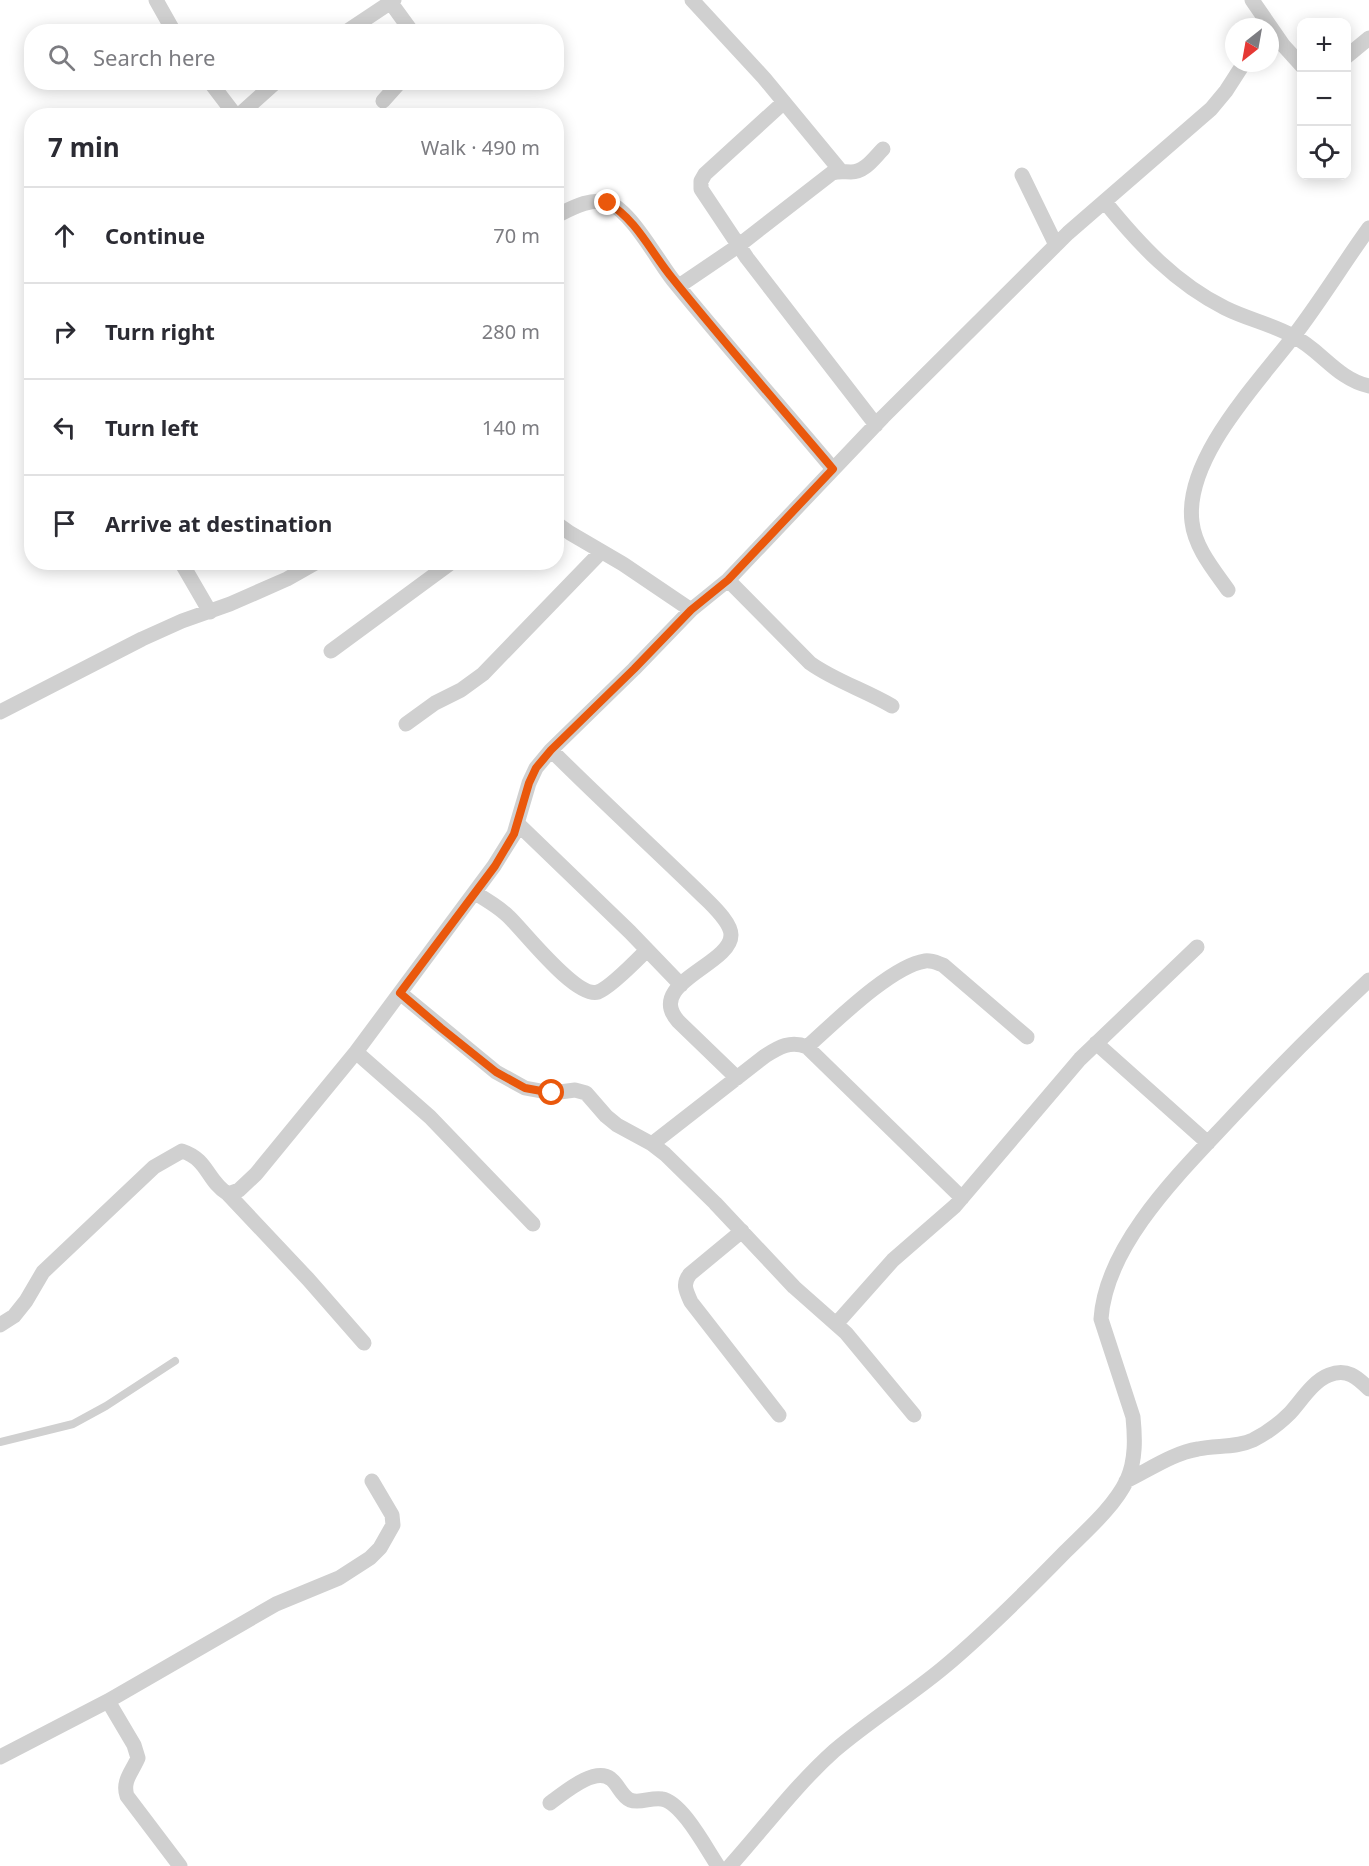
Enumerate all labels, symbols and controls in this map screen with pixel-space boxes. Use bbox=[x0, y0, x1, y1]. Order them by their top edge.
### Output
north arrow bbox=[1225, 18, 1279, 72]
map controls bbox=[1297, 18, 1351, 180]
button: + bbox=[1297, 18, 1351, 72]
search box bbox=[24, 24, 564, 90]
icon: search bbox=[45, 41, 78, 74]
text: Search here bbox=[93, 42, 215, 72]
button: − bbox=[1297, 72, 1351, 126]
button: locate bbox=[1297, 126, 1351, 180]
text: 7 min bbox=[48, 129, 120, 165]
text: Walk · 490 m bbox=[421, 134, 540, 161]
route end bbox=[594, 189, 620, 215]
icon: ahead bbox=[48, 219, 81, 252]
text: Continue bbox=[105, 220, 205, 250]
text: 70 m bbox=[493, 222, 540, 249]
icon: right bbox=[48, 315, 81, 348]
text: Turn right bbox=[105, 316, 215, 346]
text: 280 m bbox=[482, 318, 540, 345]
icon: left bbox=[48, 411, 81, 444]
text: Turn left bbox=[105, 412, 199, 442]
text: 140 m bbox=[482, 414, 540, 441]
icon: arrive bbox=[48, 507, 81, 540]
text: Arrive at destination bbox=[105, 508, 332, 538]
route start bbox=[538, 1079, 564, 1105]

